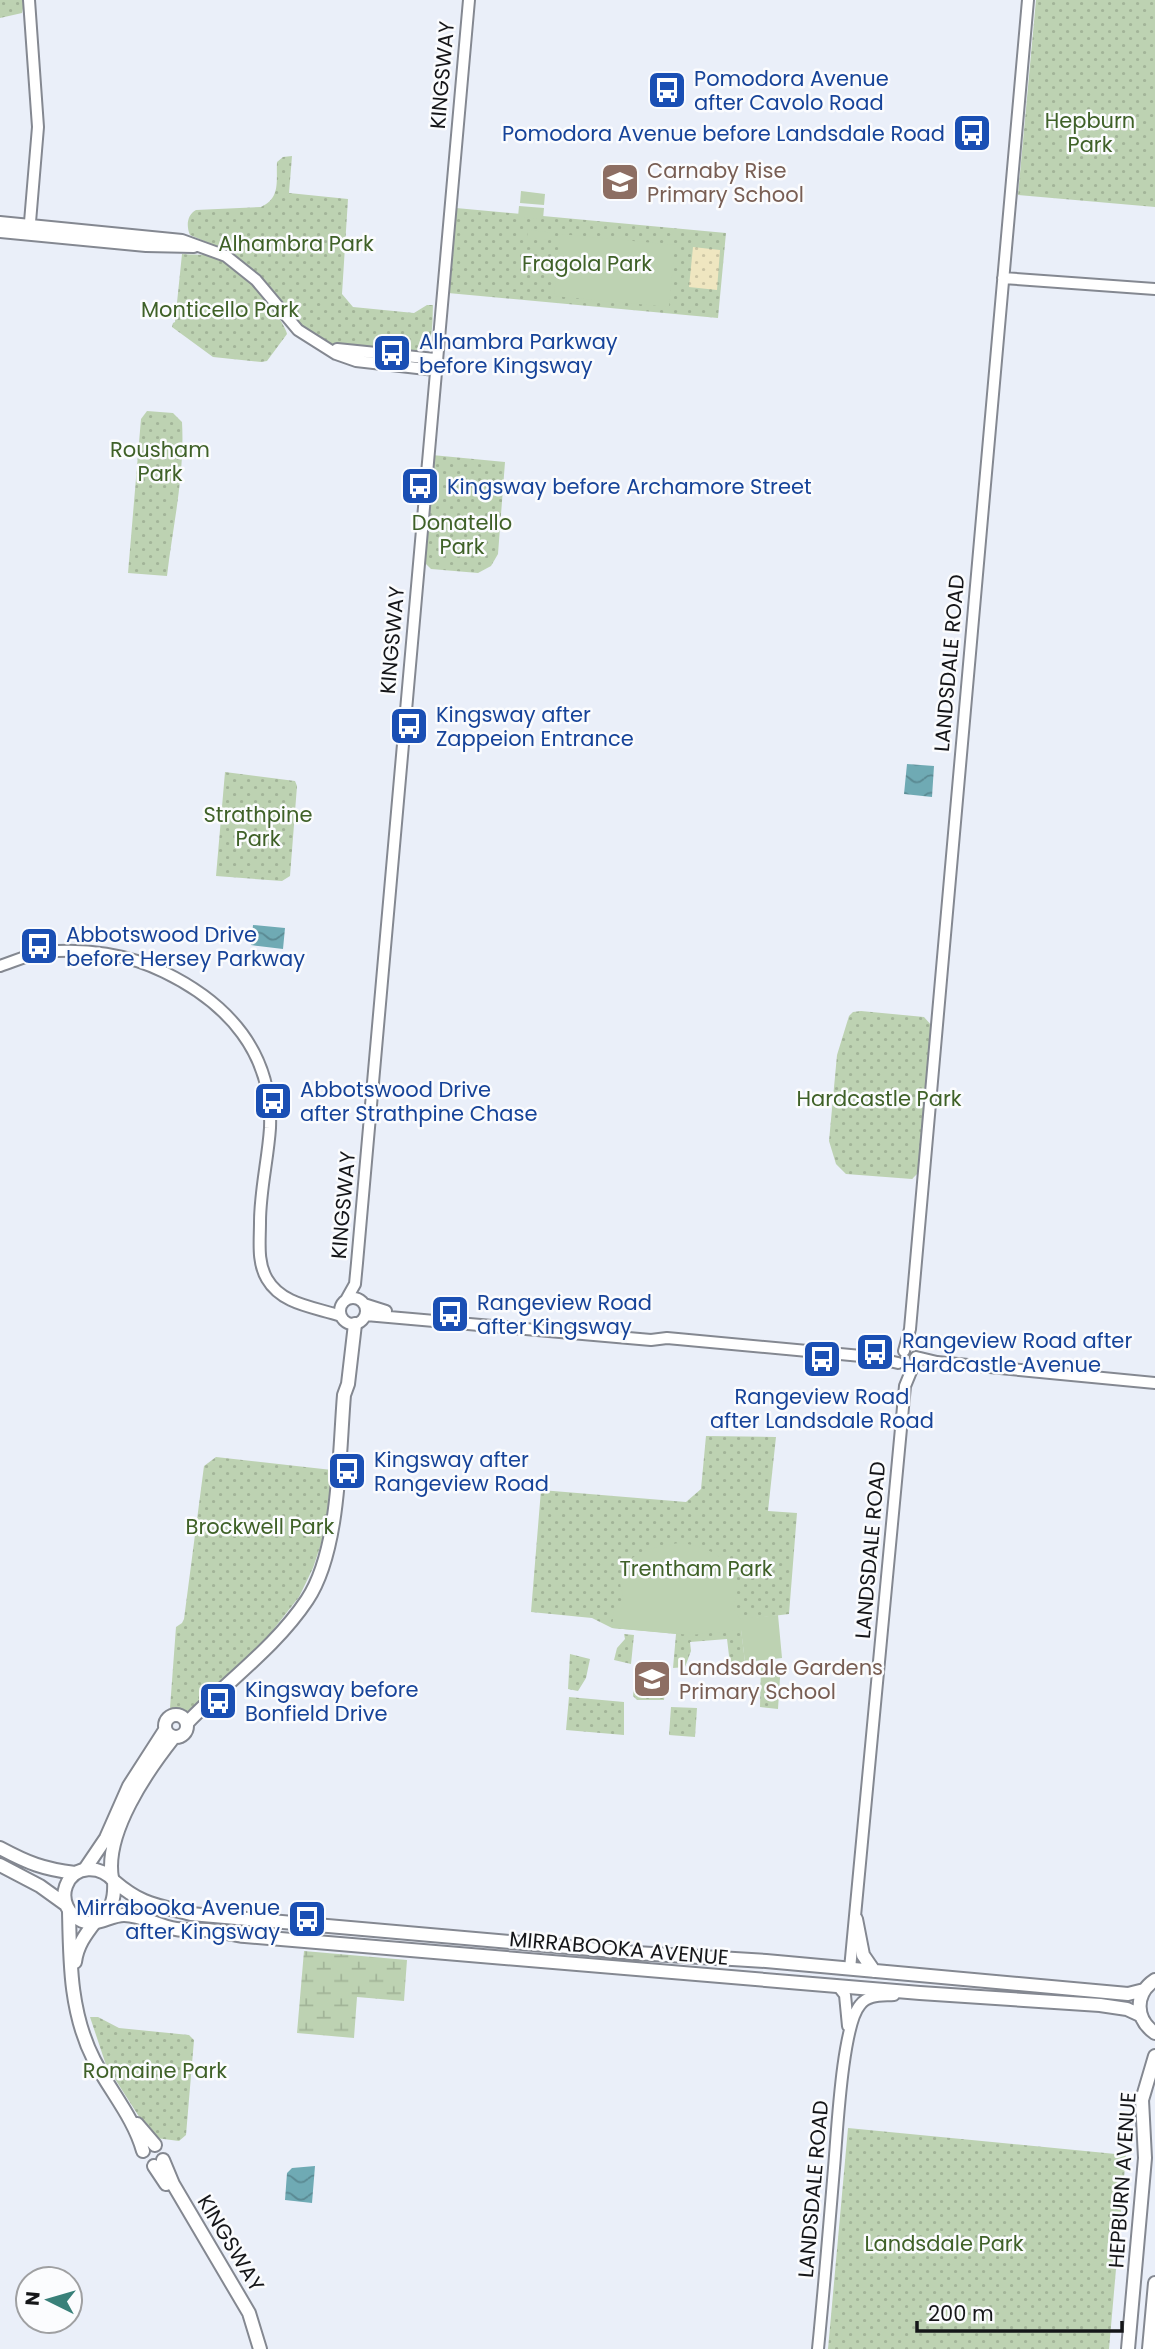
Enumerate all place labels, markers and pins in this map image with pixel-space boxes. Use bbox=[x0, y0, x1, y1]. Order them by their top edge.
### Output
place label: Pomodora Avenue after Cavolo Road bbox=[694, 64, 889, 117]
bus stop icon: Pomodora Avenue after Cavolo Road bbox=[646, 69, 688, 111]
bus stop icon: Pomodora Avenue before Landsdale Road bbox=[951, 112, 993, 154]
place label: Pomodora Avenue before Landsdale Road bbox=[502, 119, 945, 148]
place label: Carnaby Rise Primary School bbox=[647, 156, 804, 209]
school or university icon: Carnaby Rise Primary School bbox=[599, 161, 641, 203]
place label: Alhambra Parkway before Kingsway bbox=[419, 327, 618, 380]
bus stop icon: Alhambra Parkway before Kingsway bbox=[371, 332, 413, 374]
bus stop icon: Kingsway before Archamore Street bbox=[399, 465, 441, 507]
place label: Kingsway before Archamore Street bbox=[447, 472, 812, 501]
place label: Kingsway after Zappeion Entrance bbox=[436, 700, 634, 753]
bus stop icon: Kingsway after Zappeion Entrance bbox=[388, 705, 430, 747]
place label: Abbotswood Drive before Hersey Parkway bbox=[66, 920, 305, 973]
bus stop icon: Abbotswood Drive before Hersey Parkway bbox=[18, 925, 60, 967]
place label: Abbotswood Drive after Strathpine Chase bbox=[300, 1075, 538, 1128]
bus stop icon: Abbotswood Drive after Strathpine Chase bbox=[252, 1080, 294, 1122]
place label: Rangeview Road after Kingsway bbox=[477, 1288, 652, 1341]
bus stop icon: Rangeview Road after Kingsway bbox=[429, 1293, 471, 1335]
place label: Rangeview Road after Hardcastle Avenue bbox=[902, 1326, 1132, 1379]
bus stop icon: Rangeview Road after Hardcastle Avenue bbox=[854, 1331, 896, 1373]
bus stop icon: Rangeview Road after Landsdale Road bbox=[801, 1338, 843, 1380]
place label: Rangeview Road after Landsdale Road bbox=[710, 1382, 934, 1435]
place label: Kingsway after Rangeview Road bbox=[374, 1445, 549, 1498]
bus stop icon: Kingsway after Rangeview Road bbox=[326, 1450, 368, 1492]
place label: Landsdale Gardens Primary School bbox=[679, 1653, 883, 1706]
school or university icon: Landsdale Gardens Primary School bbox=[631, 1658, 673, 1700]
place label: Kingsway before Bonfield Drive bbox=[245, 1675, 419, 1728]
bus stop icon: Kingsway before Bonfield Drive bbox=[197, 1680, 239, 1722]
place label: Mirrabooka Avenue after Kingsway bbox=[76, 1893, 280, 1946]
bus stop icon: Mirrabooka Avenue after Kingsway bbox=[286, 1898, 328, 1940]

